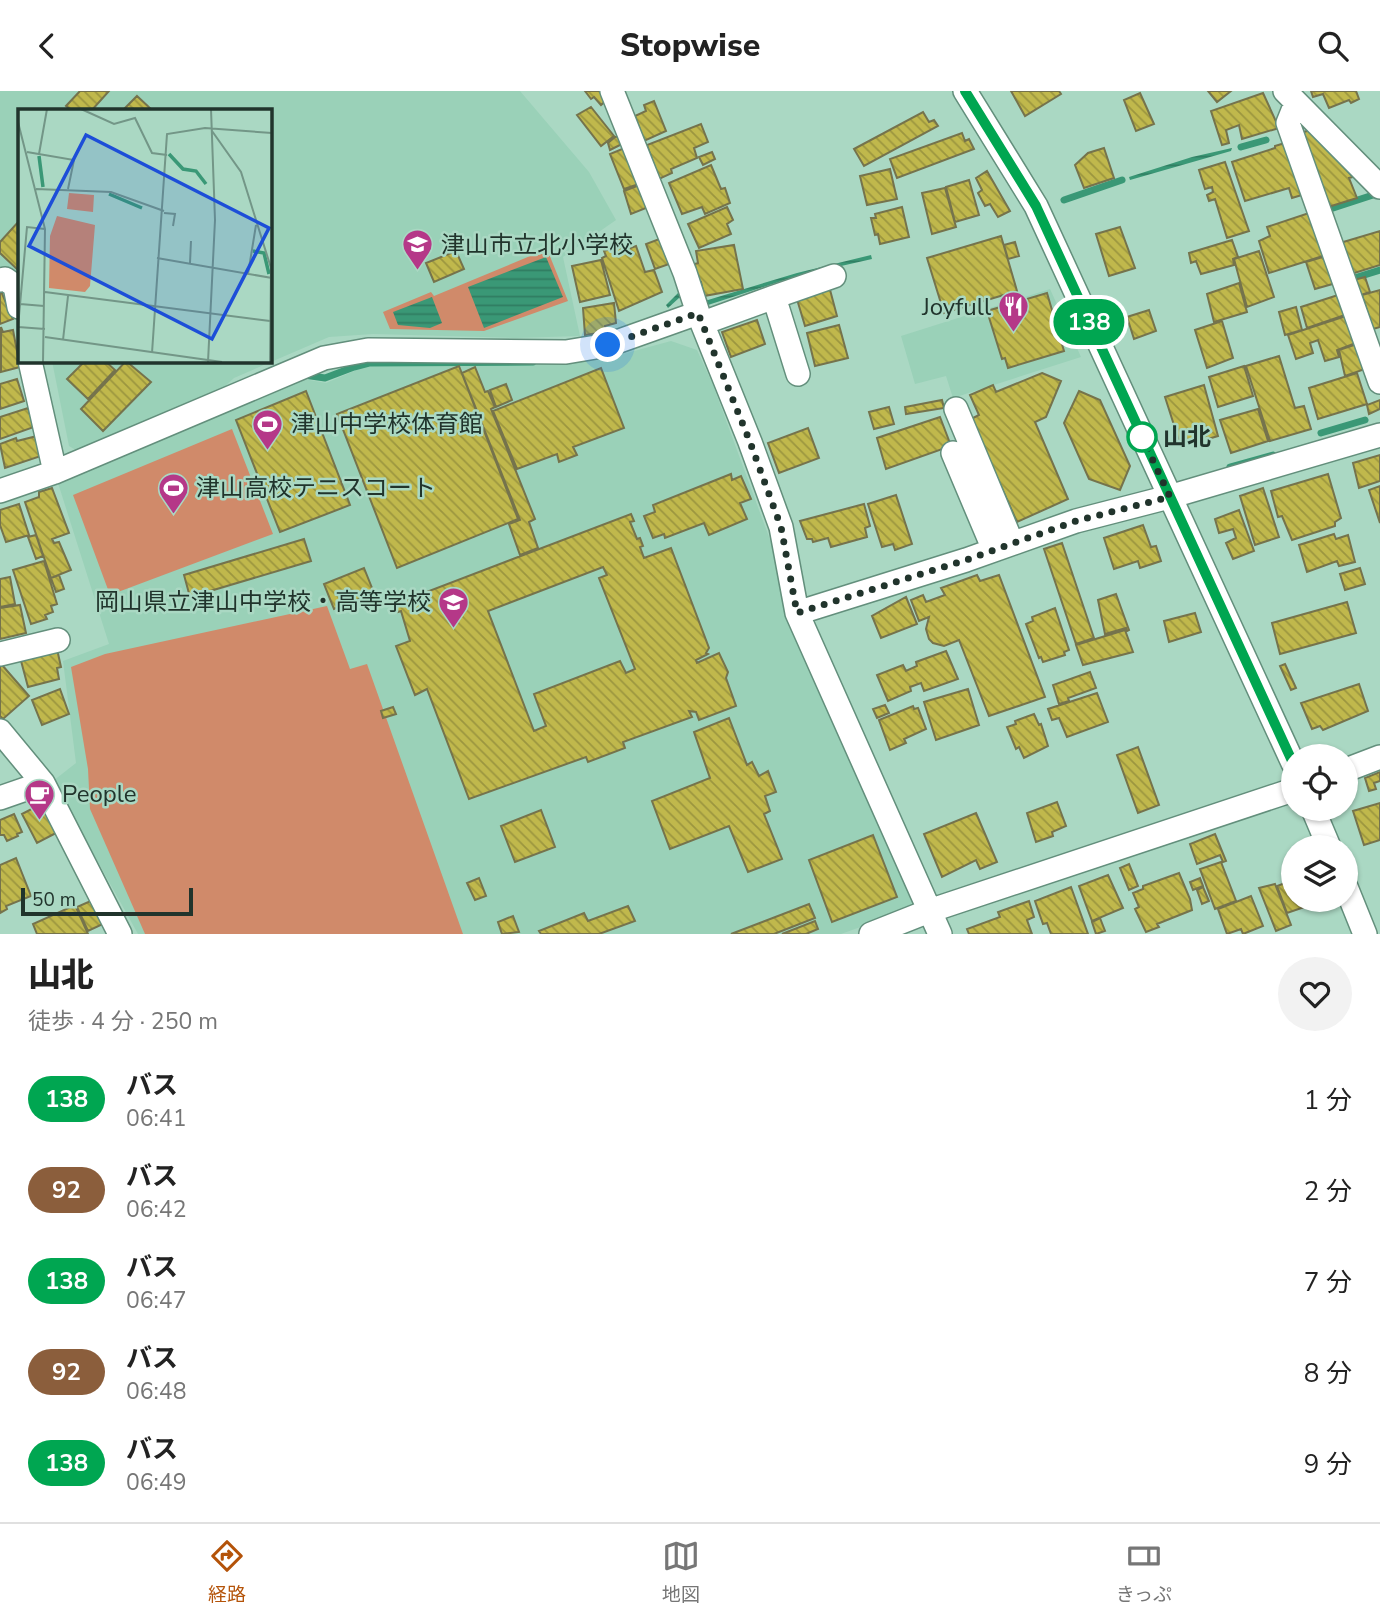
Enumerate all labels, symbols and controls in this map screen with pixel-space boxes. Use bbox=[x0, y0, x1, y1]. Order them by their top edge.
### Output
text: Stopwise bbox=[620, 24, 760, 67]
icon: back bbox=[28, 27, 66, 65]
icon: search bbox=[1314, 27, 1352, 65]
inset map bbox=[18, 109, 271, 362]
school or university icon: 津山市立北小学校 bbox=[401, 228, 435, 272]
place label: 津山市立北小学校 bbox=[441, 229, 633, 261]
restaurant icon: Joyfull bbox=[997, 290, 1031, 334]
place label: Joyfull bbox=[921, 291, 991, 323]
line badge: 138 bbox=[1049, 299, 1129, 345]
text: 138 bbox=[1067, 306, 1111, 338]
your location bbox=[590, 327, 625, 362]
sports icon: 津山中学校体育館 bbox=[251, 407, 285, 451]
place label: 津山中学校体育館 bbox=[291, 408, 483, 440]
place label: 山北 bbox=[1163, 421, 1211, 453]
marker: 山北 bbox=[1127, 422, 1157, 452]
sports icon: 津山高校テニスコート bbox=[156, 471, 190, 515]
place label: 津山高校テニスコート bbox=[196, 472, 436, 504]
school or university icon: 岡山県立津山中学校・高等学校 bbox=[437, 585, 471, 629]
place label: 岡山県立津山中学校・高等学校 bbox=[95, 586, 431, 618]
map controls bbox=[1281, 744, 1358, 912]
button: locate bbox=[1281, 744, 1358, 821]
cafe icon: People bbox=[22, 777, 56, 821]
place label: People bbox=[62, 778, 137, 810]
button: layers bbox=[1281, 835, 1358, 912]
scale bar bbox=[21, 885, 192, 917]
text: 50 m bbox=[32, 887, 76, 913]
text: 山北 bbox=[28, 953, 94, 998]
button: heart bbox=[1278, 957, 1352, 1031]
text: 徒歩 · 4 分 · 250 m bbox=[28, 1006, 218, 1037]
text: バス bbox=[126, 1068, 178, 1103]
text: 138 bbox=[45, 1083, 88, 1115]
text: 1 分 bbox=[1304, 1083, 1352, 1118]
text: 06:41 bbox=[126, 1103, 186, 1134]
text: バス bbox=[126, 1159, 178, 1194]
text: 92 bbox=[52, 1174, 81, 1206]
text: 2 分 bbox=[1304, 1174, 1352, 1209]
text: 06:42 bbox=[126, 1194, 186, 1225]
text: バス bbox=[126, 1250, 178, 1285]
text: 138 bbox=[45, 1265, 88, 1297]
text: 7 分 bbox=[1304, 1265, 1352, 1300]
text: 06:47 bbox=[126, 1285, 186, 1316]
text: バス bbox=[126, 1341, 178, 1376]
text: 92 bbox=[52, 1356, 81, 1388]
text: 8 分 bbox=[1304, 1356, 1352, 1391]
text: 06:48 bbox=[126, 1376, 186, 1407]
text: バス bbox=[126, 1432, 178, 1467]
text: 138 bbox=[45, 1447, 88, 1479]
text: 9 分 bbox=[1304, 1447, 1352, 1482]
text: 06:49 bbox=[126, 1467, 186, 1498]
tab: 経路 bbox=[208, 1537, 246, 1608]
tab: 地図 bbox=[662, 1537, 700, 1608]
tab: きっぷ bbox=[1116, 1537, 1172, 1608]

